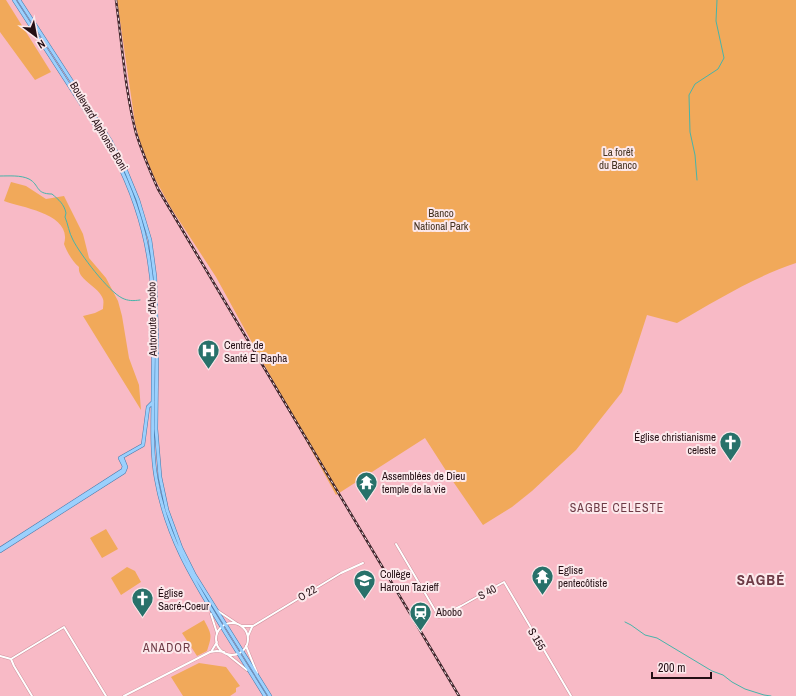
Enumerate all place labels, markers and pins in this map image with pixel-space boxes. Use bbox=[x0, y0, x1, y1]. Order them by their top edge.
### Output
hospital icon: Centre de Santé El Rapha bbox=[196, 338, 222, 371]
place label: Centre de Santé El Rapha bbox=[224, 338, 287, 365]
place label: Église christianisme celeste bbox=[634, 430, 716, 457]
church icon: Église christianisme celeste bbox=[718, 430, 744, 463]
temple icon: Assemblées de Dieu temple de la vie bbox=[353, 469, 379, 502]
place label: Assemblées de Dieu temple de la vie bbox=[381, 469, 465, 496]
temple icon: Eglise pentecôtiste bbox=[530, 563, 556, 596]
place label: Eglise pentecôtiste bbox=[558, 563, 607, 590]
school or university icon: Collège Haroun Tazieff bbox=[352, 567, 378, 600]
place label: Collège Haroun Tazieff bbox=[380, 567, 439, 594]
church icon: Église Sacré-Coeur bbox=[129, 586, 155, 619]
place label: Église Sacré-Coeur bbox=[158, 586, 209, 613]
station icon: Abobo bbox=[407, 599, 433, 632]
place label: Abobo bbox=[435, 605, 462, 619]

